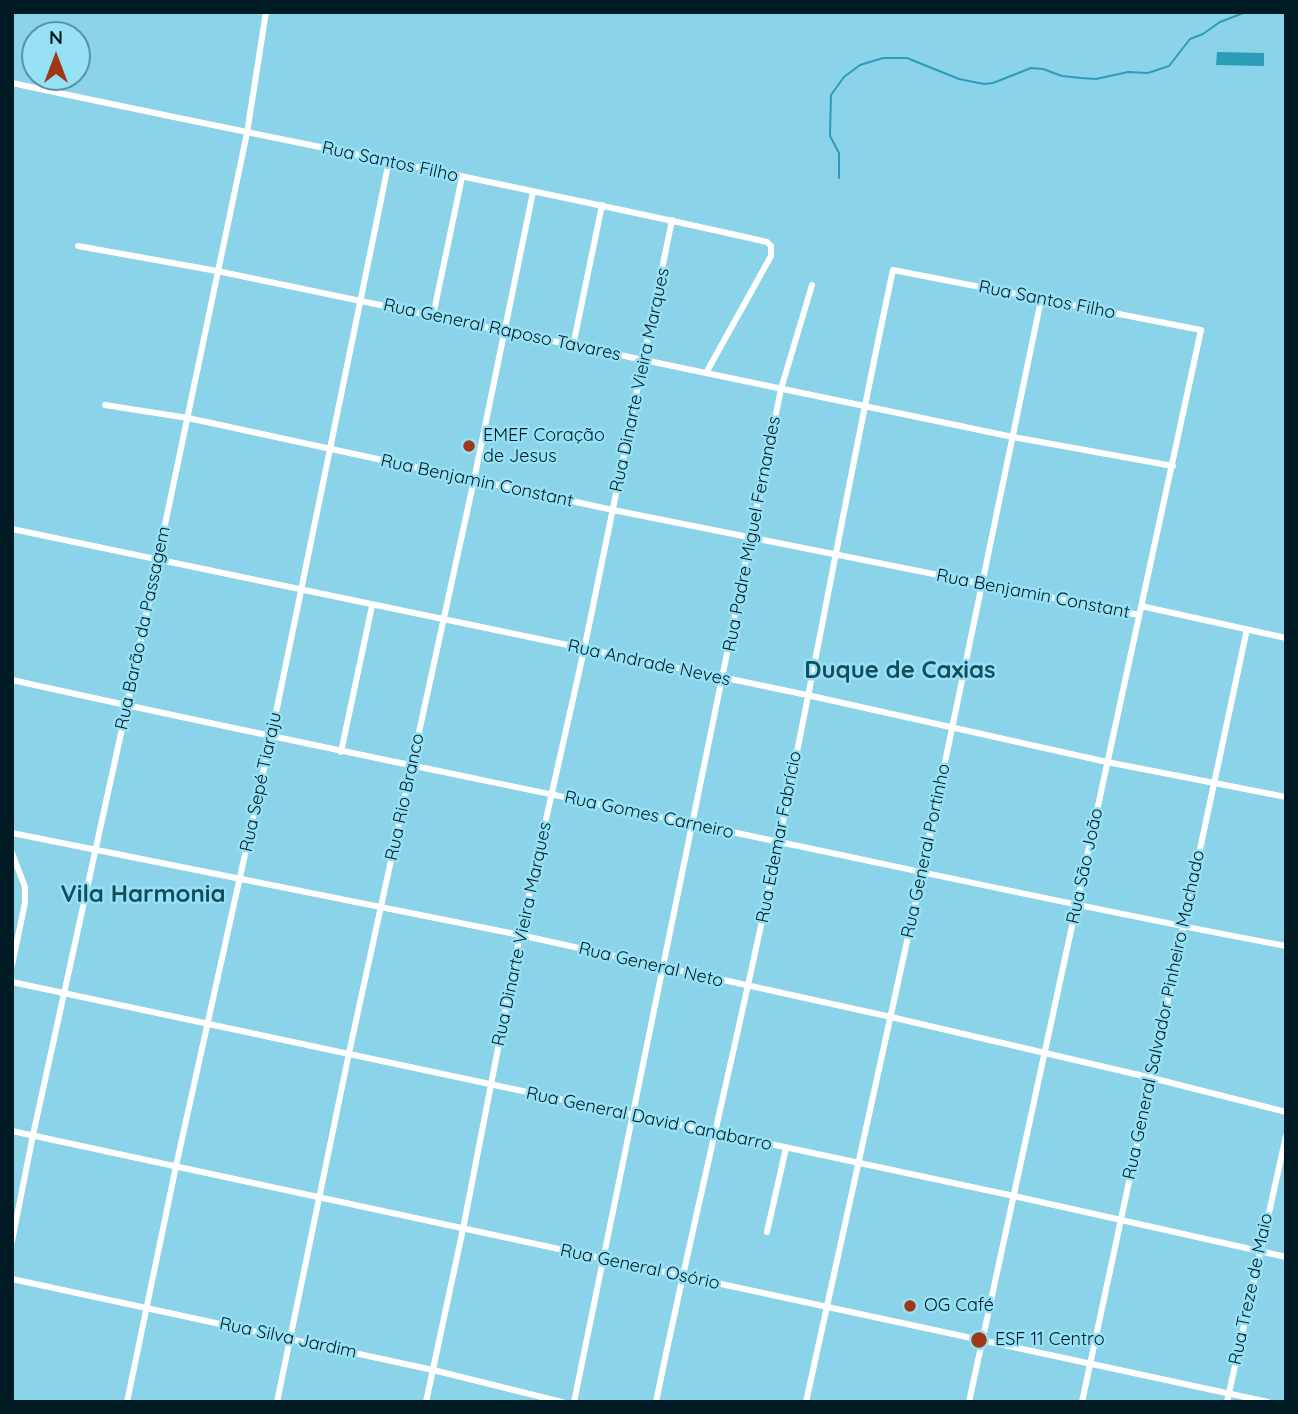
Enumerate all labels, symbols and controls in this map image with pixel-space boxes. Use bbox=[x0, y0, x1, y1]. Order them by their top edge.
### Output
north arrow bbox=[21, 21, 91, 91]
text: N bbox=[49, 25, 63, 49]
street label: Rua Santos Filho bbox=[320, 137, 460, 187]
street label: Rua Dinarte Vieira Marques bbox=[606, 266, 674, 494]
street label: Rua Santos Filho bbox=[977, 276, 1117, 324]
street label: Rua General Raposo Tavares bbox=[381, 294, 623, 366]
street label: Rua Padre Miguel Fernandes bbox=[719, 414, 785, 654]
place label: EMEF Coração de Jesus bbox=[483, 425, 605, 467]
marker: EMEF Coração de Jesus bbox=[461, 438, 477, 454]
street label: Rua Benjamin Constant bbox=[379, 450, 575, 512]
street label: Rua Barão da Passagem bbox=[111, 524, 175, 732]
street label: Rua Benjamin Constant bbox=[934, 565, 1132, 623]
street label: Rua Andrade Neves bbox=[566, 635, 732, 691]
district label: Duque de Caxias bbox=[804, 657, 996, 685]
street label: Rua Sepé Tiaraju bbox=[236, 710, 286, 854]
street label: Rua Rio Branco bbox=[381, 731, 429, 863]
street label: Rua Edemar Fabrício bbox=[752, 749, 806, 925]
street label: Rua General Portinho bbox=[897, 762, 955, 940]
street label: Rua Gomes Carneiro bbox=[562, 786, 736, 844]
street label: Rua São João bbox=[1062, 806, 1108, 926]
street label: Rua Dinarte Vieira Marques bbox=[488, 820, 556, 1048]
street label: Rua General Salvador Pinheiro Machado bbox=[1118, 848, 1210, 1182]
district label: Vila Harmonia bbox=[60, 881, 226, 909]
street label: Rua General Neto bbox=[576, 938, 726, 992]
street label: Rua General David Canabarro bbox=[524, 1082, 774, 1156]
street label: Rua Treze de Maio bbox=[1224, 1211, 1278, 1367]
street label: Rua General Osório bbox=[558, 1240, 722, 1294]
place label: OG Café bbox=[924, 1295, 994, 1317]
marker: OG Café bbox=[902, 1298, 918, 1314]
street label: Rua Silva Jardim bbox=[217, 1313, 359, 1363]
place label: ESF 11 Centro bbox=[995, 1329, 1105, 1351]
marker: ESF 11 Centro bbox=[969, 1330, 989, 1350]

